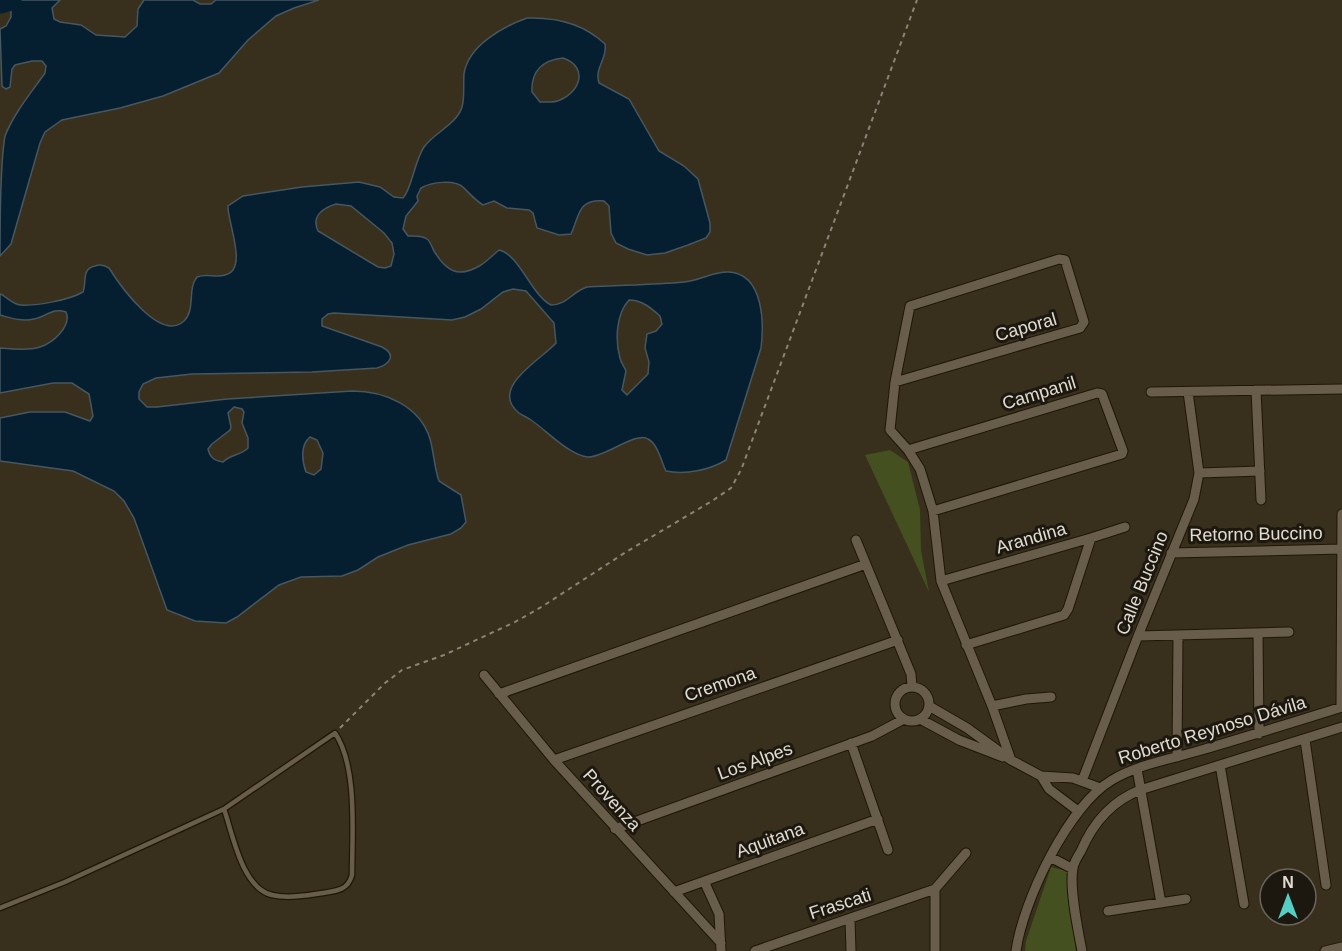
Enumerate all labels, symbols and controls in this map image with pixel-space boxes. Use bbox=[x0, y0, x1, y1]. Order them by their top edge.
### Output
street label: Caporal bbox=[993, 309, 1059, 345]
street label: Campanil bbox=[1000, 372, 1078, 414]
street label: Arandina bbox=[994, 518, 1069, 558]
street label: Retorno Buccino bbox=[1189, 523, 1323, 545]
street label: Calle Buccino bbox=[1112, 528, 1172, 638]
street label: Cremona bbox=[682, 662, 759, 706]
street label: Roberto Reynoso Dávila bbox=[1116, 692, 1309, 768]
street label: Los Alpes bbox=[715, 738, 795, 784]
street label: Provenza bbox=[579, 765, 646, 836]
street label: Aquitana bbox=[733, 818, 808, 862]
north arrow bbox=[1258, 867, 1318, 927]
text: N bbox=[1282, 874, 1294, 891]
street label: Frascati bbox=[806, 885, 874, 923]

